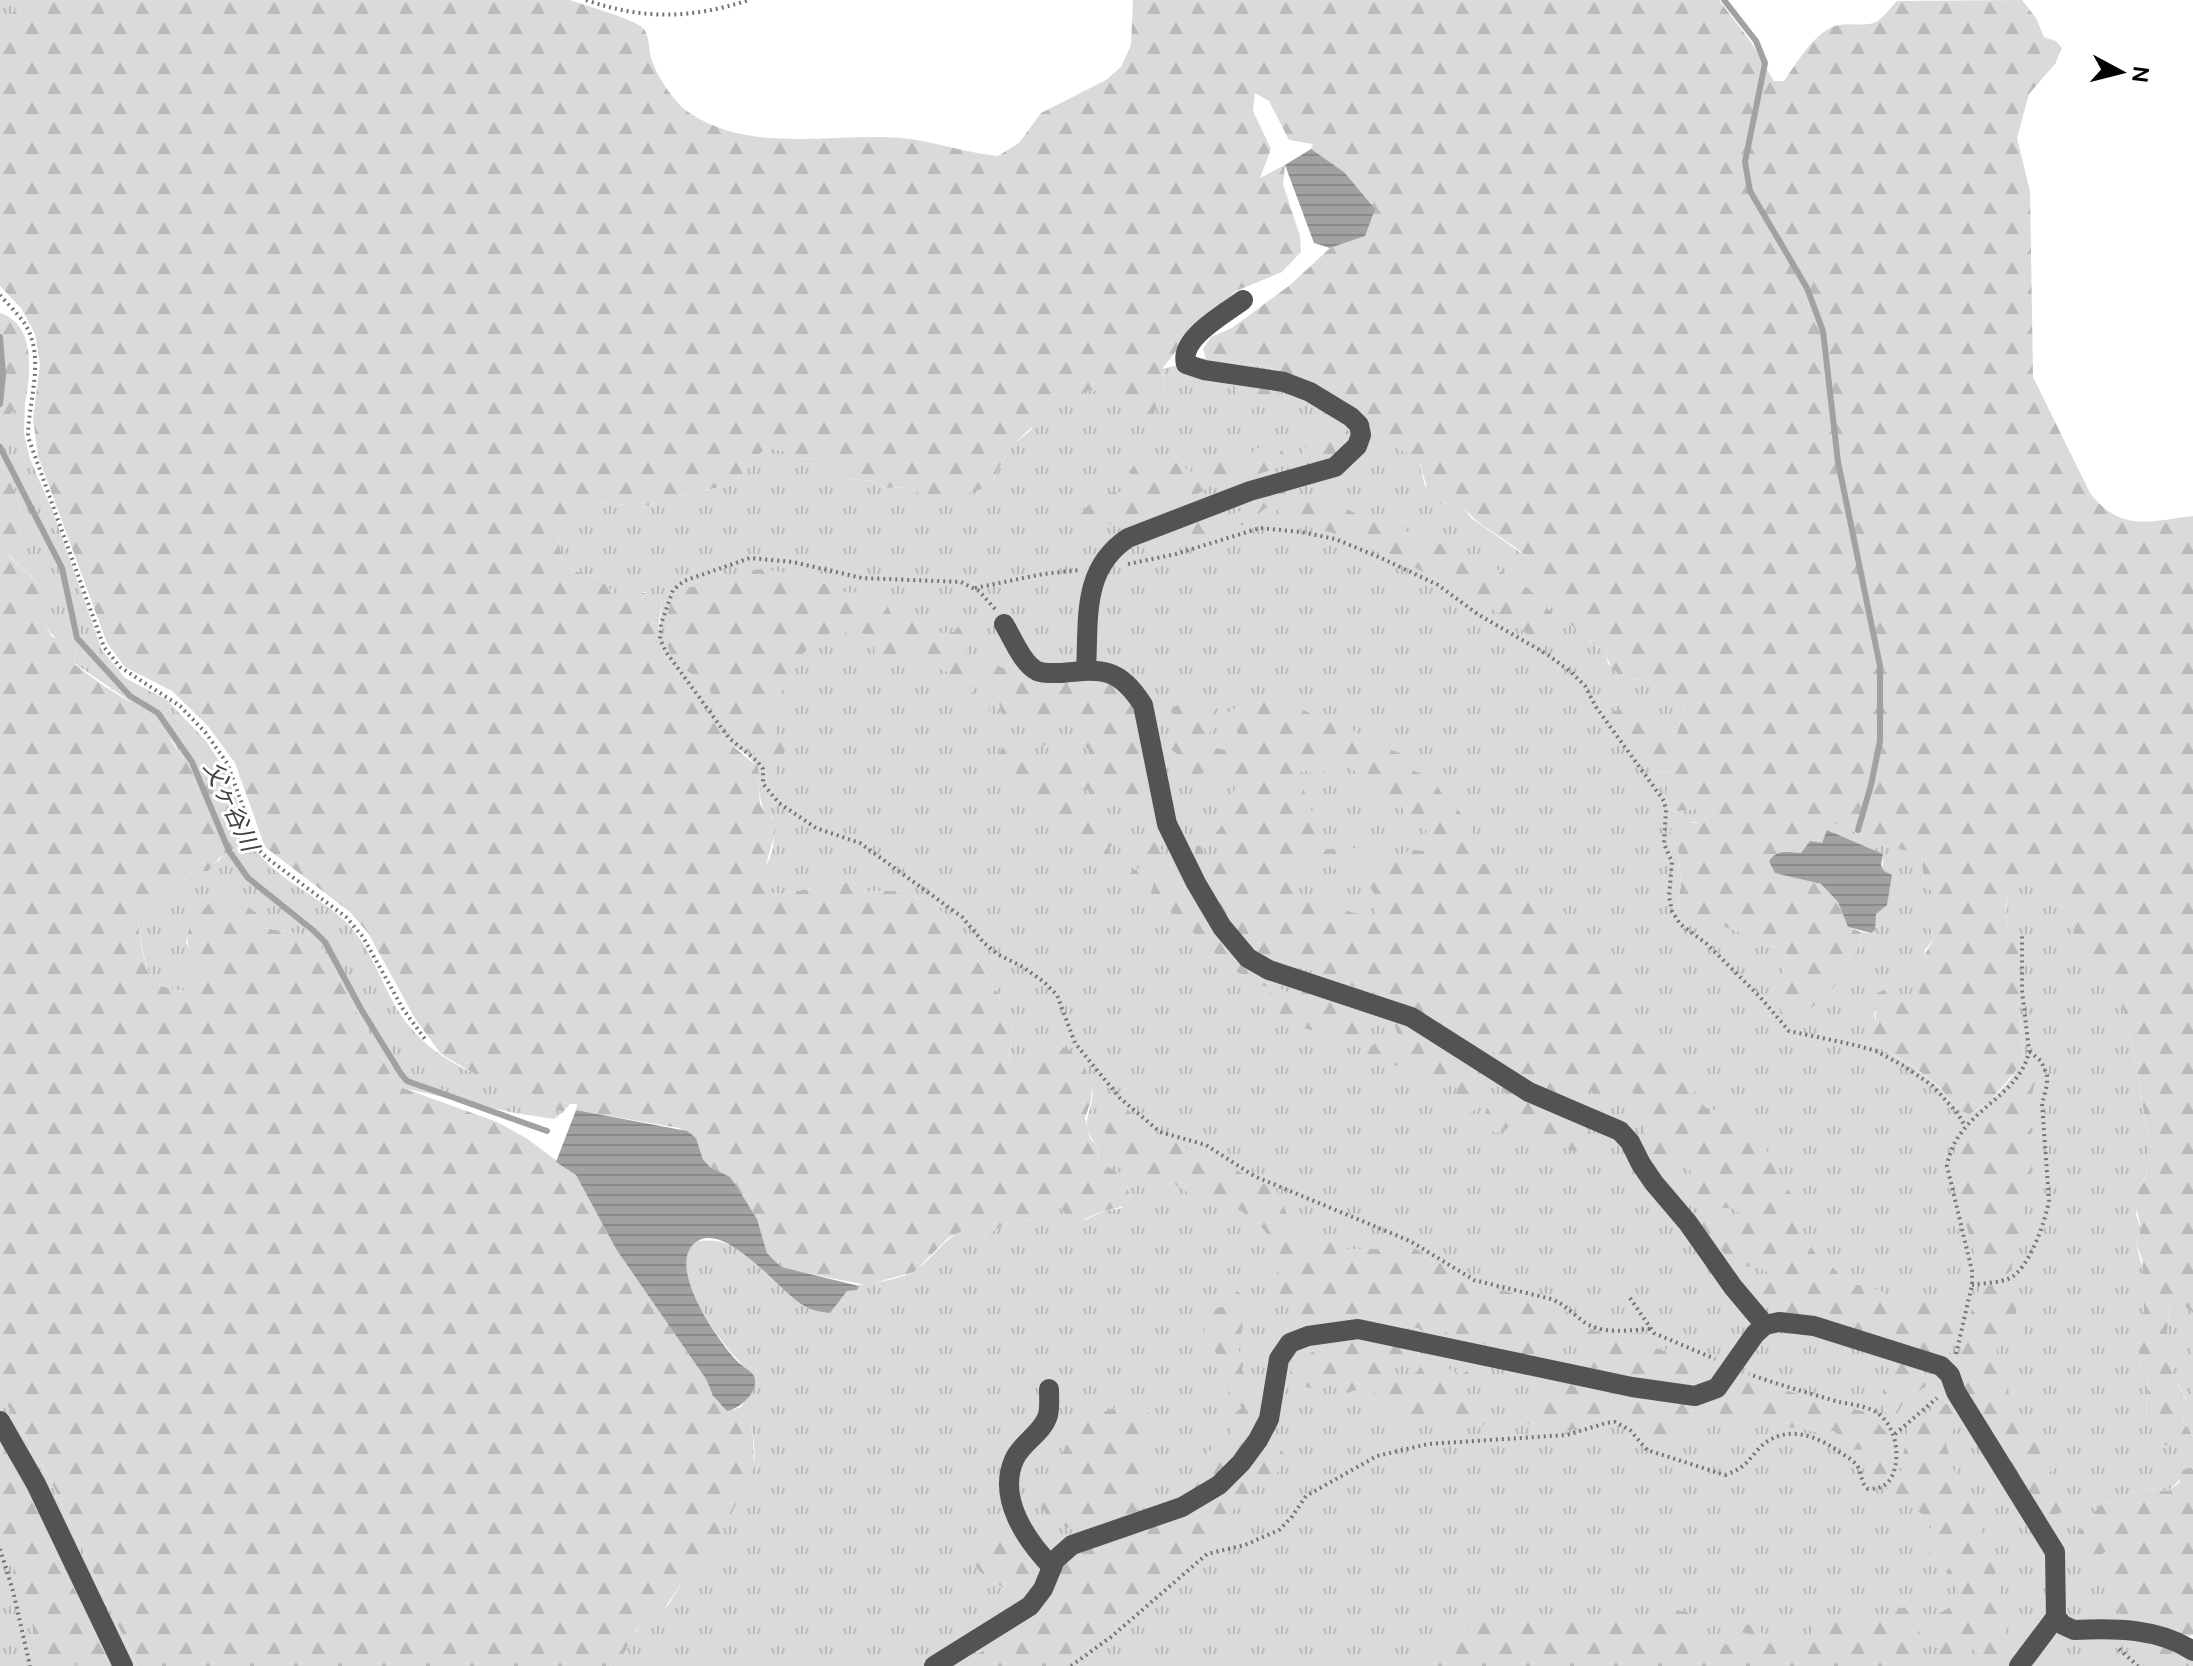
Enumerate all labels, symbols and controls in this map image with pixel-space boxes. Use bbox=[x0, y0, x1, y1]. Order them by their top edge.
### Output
north arrow bbox=[2081, 32, 2161, 112]
text: N bbox=[2125, 65, 2156, 84]
water label: 父ヶ谷川 bbox=[197, 756, 267, 859]

